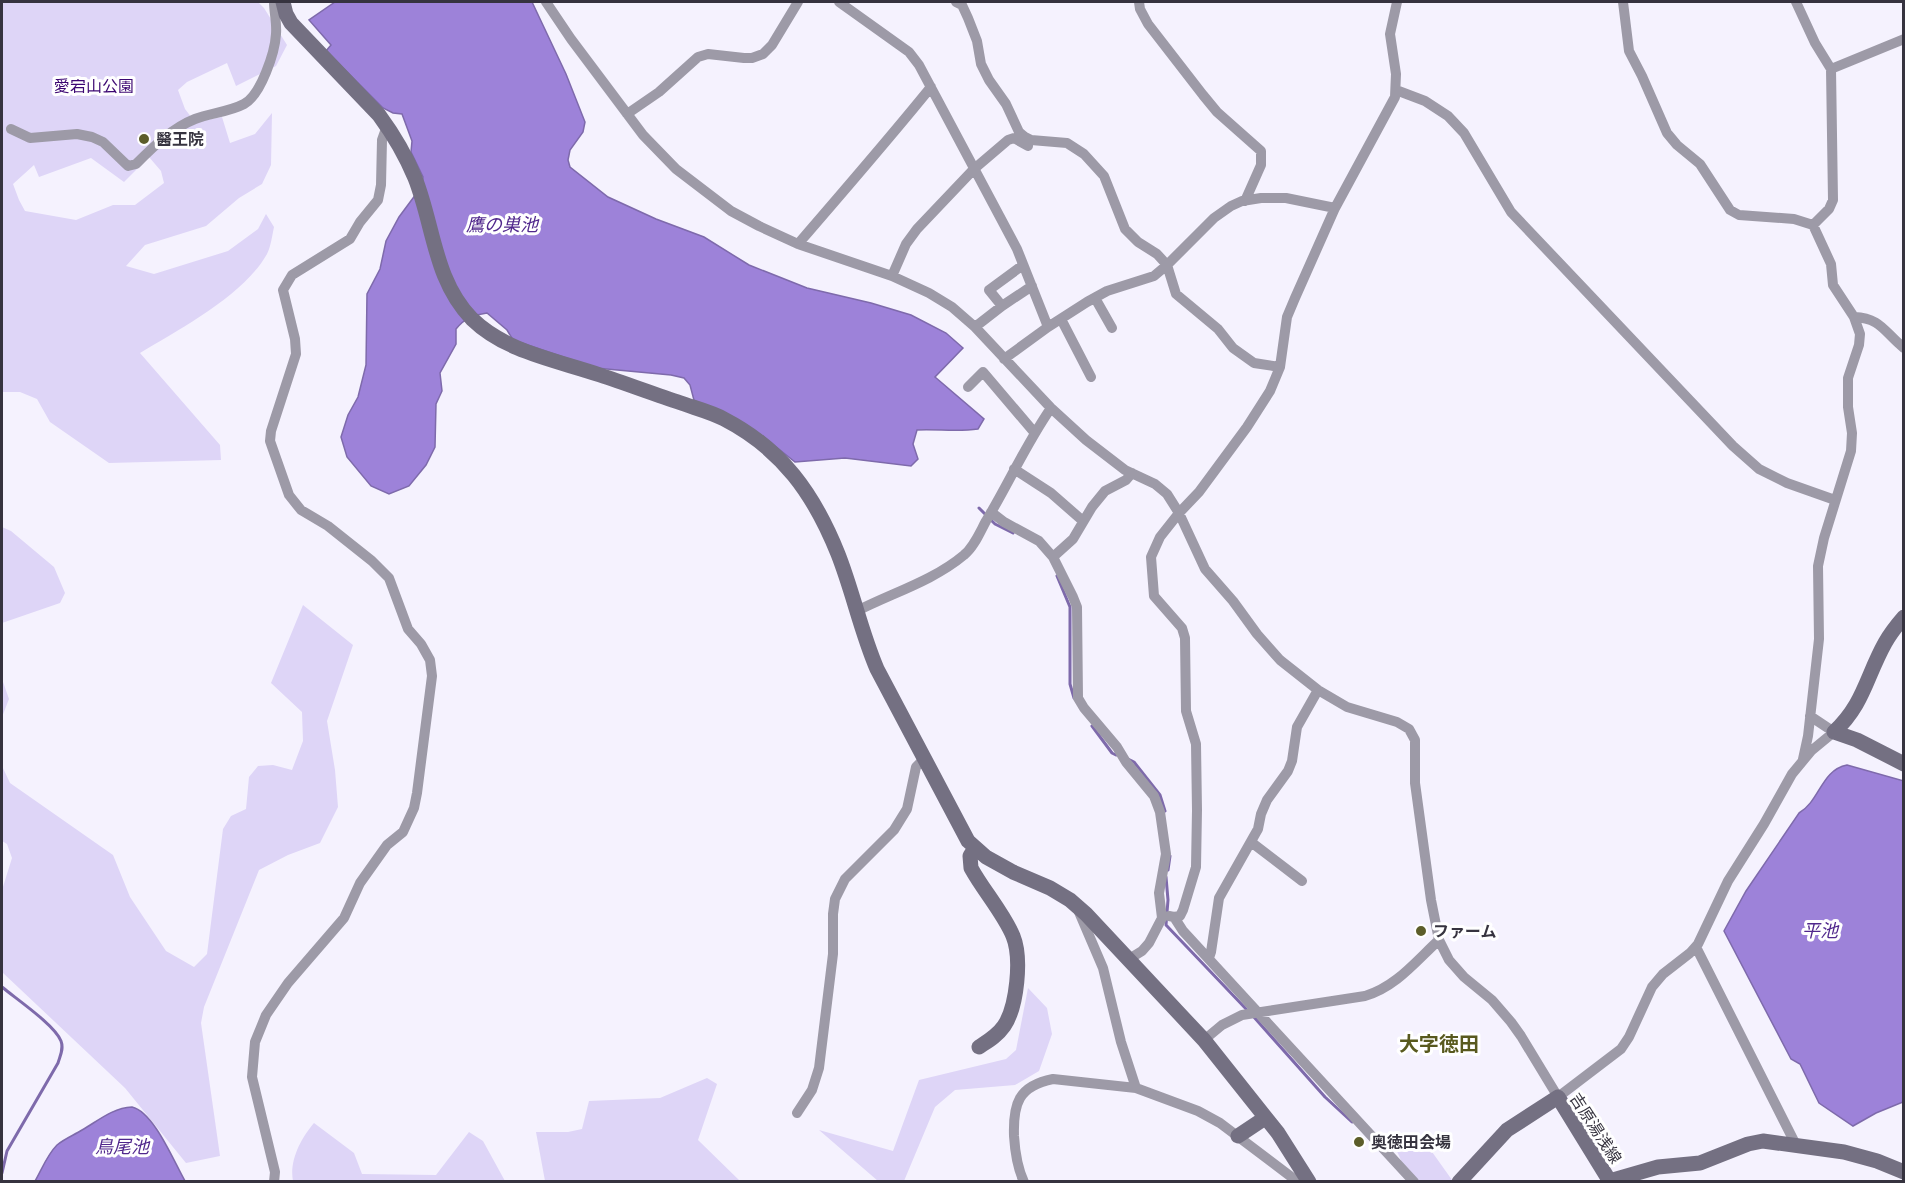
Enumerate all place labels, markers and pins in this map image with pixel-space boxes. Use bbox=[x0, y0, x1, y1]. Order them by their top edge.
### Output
place label: 醫王院 bbox=[156, 130, 204, 149]
marker: 醫王院 bbox=[137, 132, 151, 146]
place label: ファーム bbox=[1433, 922, 1497, 941]
marker: ファーム bbox=[1414, 924, 1428, 938]
place label: 奥徳田会場 bbox=[1371, 1133, 1451, 1152]
marker: 奥徳田会場 bbox=[1352, 1135, 1366, 1149]

